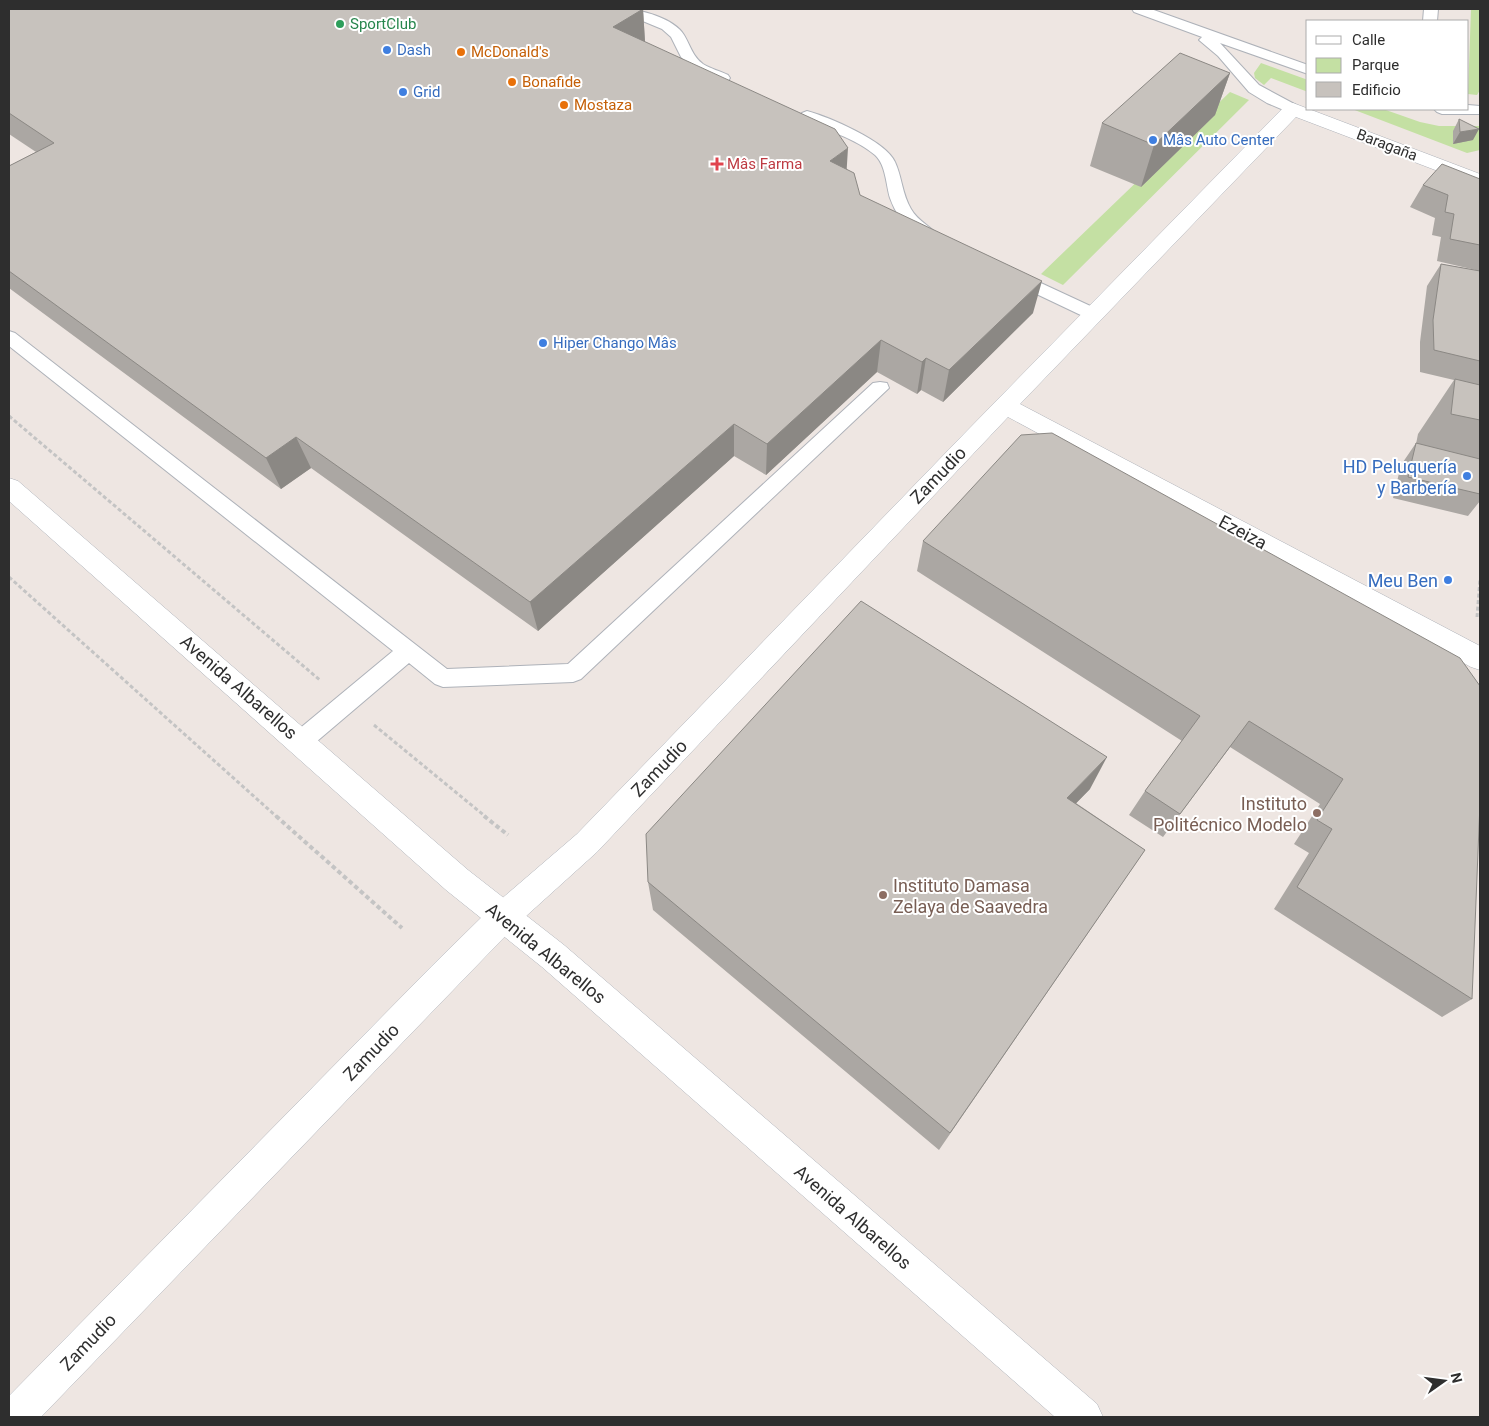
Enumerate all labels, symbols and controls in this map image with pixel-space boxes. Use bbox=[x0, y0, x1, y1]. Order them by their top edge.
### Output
place label: SportClub bbox=[350, 15, 416, 33]
marker: SportClub bbox=[334, 18, 346, 30]
legend bbox=[1306, 20, 1469, 110]
text: Calle bbox=[1352, 31, 1385, 49]
place label: Dash bbox=[397, 41, 431, 59]
place label: McDonald's bbox=[471, 43, 549, 61]
marker: Dash bbox=[381, 44, 393, 56]
marker: McDonald's bbox=[455, 46, 467, 58]
text: Parque bbox=[1352, 56, 1399, 74]
place label: Bonafide bbox=[522, 73, 581, 91]
marker: Bonafide bbox=[506, 76, 518, 88]
text: Edificio bbox=[1352, 81, 1401, 99]
place label: Grid bbox=[413, 83, 440, 101]
marker: Grid bbox=[397, 86, 409, 98]
place label: Mostaza bbox=[574, 96, 632, 114]
marker: Mostaza bbox=[558, 99, 570, 111]
street label: Baragaña bbox=[1354, 125, 1420, 165]
place label: Mâs Auto Center bbox=[1163, 131, 1275, 149]
marker: Mâs Auto Center bbox=[1147, 134, 1159, 146]
place label: Mâs Farma bbox=[727, 155, 802, 173]
marker: Mâs Farma bbox=[711, 158, 723, 170]
place label: Hiper Chango Mâs bbox=[553, 334, 677, 352]
marker: Hiper Chango Mâs bbox=[537, 337, 549, 349]
street label: Zamudio bbox=[906, 442, 970, 508]
place label: HD Peluquería y Barbería bbox=[1343, 456, 1457, 498]
marker: HD Peluquería y Barbería bbox=[1461, 470, 1473, 482]
street label: Ezeiza bbox=[1215, 511, 1271, 553]
place label: Meu Ben bbox=[1368, 570, 1438, 591]
marker: Meu Ben bbox=[1442, 574, 1454, 586]
street label: Avenida Albarellos bbox=[176, 631, 302, 743]
street label: Zamudio bbox=[627, 735, 691, 801]
place label: Instituto Politécnico Modelo bbox=[1153, 793, 1307, 835]
marker: Instituto Politécnico Modelo bbox=[1311, 807, 1323, 819]
place label: Instituto Damasa Zelaya de Saavedra bbox=[893, 875, 1048, 917]
marker: Instituto Damasa Zelaya de Saavedra bbox=[877, 889, 889, 901]
street label: Avenida Albarellos bbox=[482, 898, 610, 1008]
street label: Zamudio bbox=[339, 1019, 403, 1085]
street label: Avenida Albarellos bbox=[790, 1161, 916, 1273]
street label: Zamudio bbox=[56, 1309, 120, 1375]
north arrow bbox=[1419, 1356, 1469, 1406]
text: N bbox=[1448, 1371, 1466, 1385]

